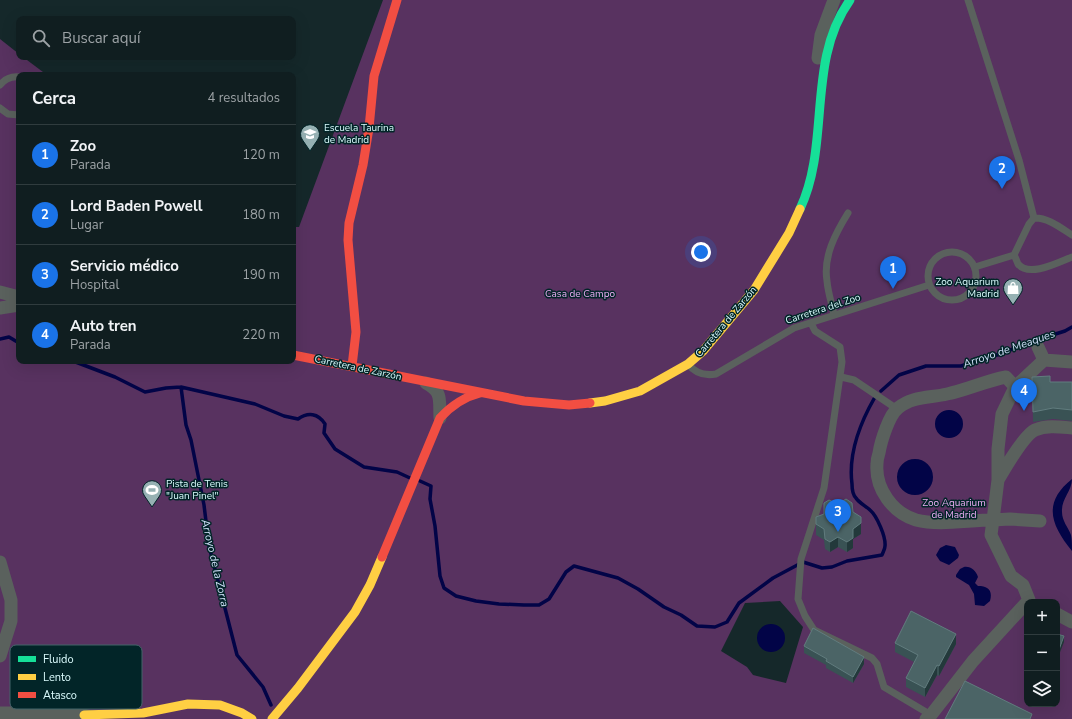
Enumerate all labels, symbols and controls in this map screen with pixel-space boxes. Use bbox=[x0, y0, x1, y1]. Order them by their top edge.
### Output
search box bbox=[16, 16, 296, 60]
icon: search bbox=[30, 27, 52, 49]
text: Buscar aquí bbox=[62, 28, 140, 48]
text: Cerca bbox=[32, 87, 76, 110]
text: 4 resultados bbox=[208, 89, 280, 107]
place label: Escuela Taurina de Madrid bbox=[324, 121, 394, 147]
school or university icon: Escuela Taurina de Madrid bbox=[299, 123, 321, 151]
text: Zoo bbox=[70, 136, 96, 156]
text: 1 bbox=[41, 146, 49, 164]
text: 120 m bbox=[242, 146, 280, 164]
text: Parada bbox=[70, 156, 111, 174]
pin: 2 bbox=[989, 156, 1015, 189]
text: Lord Baden Powell bbox=[70, 196, 203, 216]
text: 2 bbox=[41, 206, 49, 224]
text: 180 m bbox=[242, 206, 280, 224]
text: Lugar bbox=[70, 216, 103, 234]
your location bbox=[691, 242, 711, 262]
text: Servicio médico bbox=[70, 256, 179, 276]
pin: 1 bbox=[880, 256, 906, 289]
text: 3 bbox=[41, 266, 49, 284]
text: 190 m bbox=[242, 266, 280, 284]
place label: Zoo Aquarium Madrid bbox=[936, 275, 999, 301]
text: Hospital bbox=[70, 276, 119, 294]
shop icon: Zoo Aquarium Madrid bbox=[1002, 277, 1024, 305]
street label: Carretera de Zarzón bbox=[692, 284, 760, 360]
park label: Casa de Campo bbox=[545, 287, 615, 301]
street label: Carretera del Zoo bbox=[784, 290, 863, 328]
text: Auto tren bbox=[70, 316, 137, 336]
text: 4 bbox=[41, 326, 49, 344]
text: 220 m bbox=[242, 326, 280, 344]
water label: Arroyo de Meaques bbox=[960, 326, 1057, 372]
text: Parada bbox=[70, 336, 111, 354]
street label: Carretera de Zarzón bbox=[313, 352, 403, 384]
pin: 4 bbox=[1011, 378, 1037, 411]
place label: Pista de Tenis "Juan Pinel" bbox=[166, 477, 228, 503]
sports icon: Pista de Tenis "Juan Pinel" bbox=[141, 479, 163, 507]
park label: Zoo Aquarium de Madrid bbox=[922, 496, 986, 522]
pin: 3 bbox=[825, 499, 851, 532]
water label: Arroyo de la Zorra bbox=[197, 517, 232, 608]
map controls bbox=[1024, 599, 1060, 707]
button: + bbox=[1024, 599, 1060, 635]
button: − bbox=[1024, 635, 1060, 671]
legend bbox=[10, 645, 142, 709]
text: Fluido bbox=[43, 652, 74, 667]
text: Lento bbox=[43, 670, 71, 685]
button: layers bbox=[1024, 671, 1060, 707]
text: Atasco bbox=[43, 688, 77, 703]

